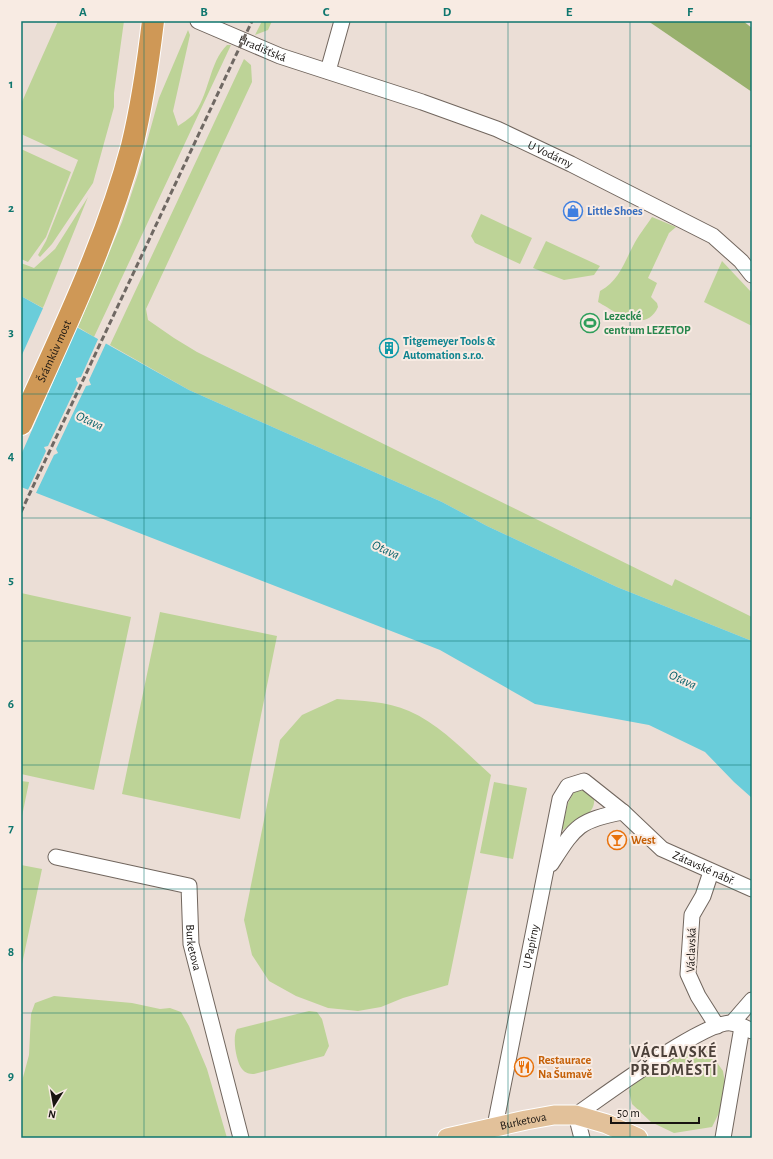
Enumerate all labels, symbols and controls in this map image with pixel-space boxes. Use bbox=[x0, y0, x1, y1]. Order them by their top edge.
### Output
text: A bbox=[79, 6, 87, 19]
text: B bbox=[200, 6, 208, 19]
text: C bbox=[323, 6, 330, 19]
text: D bbox=[443, 6, 452, 19]
text: E bbox=[566, 6, 573, 19]
text: F bbox=[687, 6, 694, 19]
street label: Hradišťská bbox=[237, 33, 288, 64]
text: 1 bbox=[9, 78, 13, 91]
street label: U Vodárny bbox=[526, 138, 575, 171]
shop icon: Little Shoes bbox=[562, 200, 584, 222]
text: 2 bbox=[8, 202, 14, 215]
place label: Little Shoes bbox=[587, 205, 643, 217]
place label: Lezecké centrum LEZETOP bbox=[604, 310, 691, 336]
sports icon: Lezecké centrum LEZETOP bbox=[579, 312, 601, 334]
street label: Šrámkův most bbox=[34, 318, 73, 384]
text: 3 bbox=[8, 326, 14, 339]
place label: Titgemeyer Tools & Automation s.r.o. bbox=[403, 335, 496, 361]
building icon: Titgemeyer Tools & Automation s.r.o. bbox=[378, 337, 400, 359]
water label: Otava bbox=[74, 410, 105, 433]
text: 4 bbox=[8, 450, 15, 463]
water label: Otava bbox=[370, 539, 401, 562]
text: 5 bbox=[8, 574, 14, 587]
water label: Otava bbox=[667, 669, 698, 692]
text: 6 bbox=[8, 698, 14, 711]
text: 7 bbox=[8, 822, 14, 835]
bar icon: West bbox=[606, 829, 628, 851]
place label: West bbox=[631, 834, 656, 846]
street label: Zátavské nábř. bbox=[671, 849, 737, 887]
street label: U Papírny bbox=[520, 923, 542, 970]
street label: Burketova bbox=[184, 924, 204, 972]
street label: Václavská bbox=[684, 927, 698, 973]
text: 8 bbox=[8, 946, 14, 959]
district label: VÁCLAVSKÉ PŘEDMĚSTÍ bbox=[630, 1041, 718, 1078]
place label: Restaurace Na Šumavě bbox=[538, 1054, 592, 1080]
restaurant icon: Restaurace Na Šumavě bbox=[513, 1056, 535, 1078]
text: 9 bbox=[8, 1070, 14, 1083]
north arrow bbox=[34, 1085, 74, 1125]
scale bar bbox=[611, 1099, 699, 1125]
text: 50 m bbox=[617, 1107, 640, 1119]
text: N bbox=[47, 1108, 57, 1120]
street label: Burketova bbox=[499, 1110, 548, 1132]

